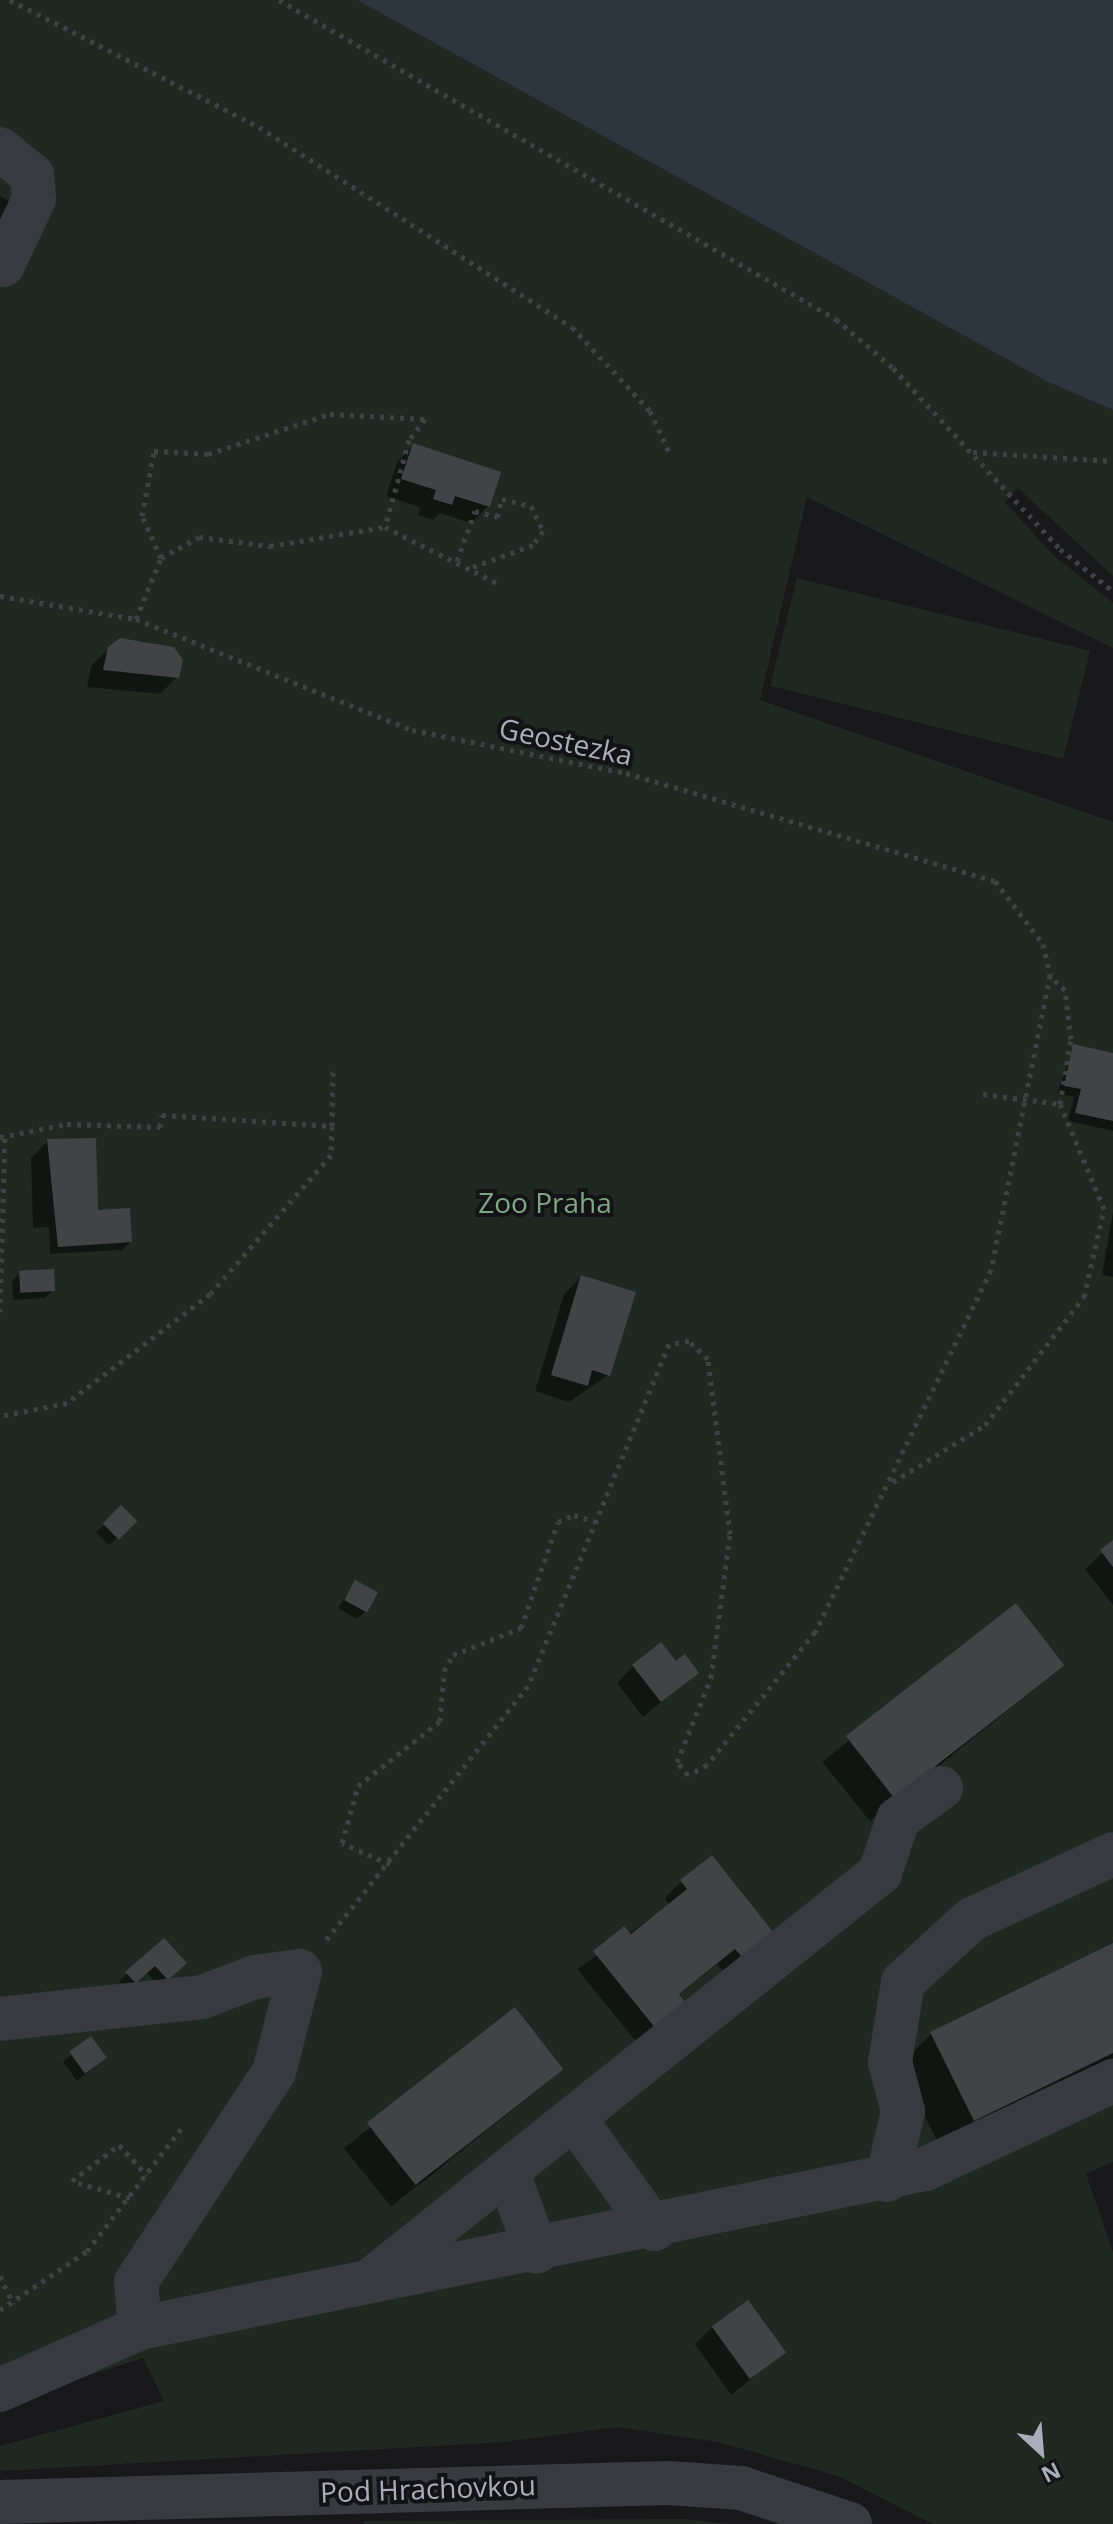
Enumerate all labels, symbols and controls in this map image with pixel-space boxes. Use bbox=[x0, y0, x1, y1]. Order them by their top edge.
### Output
street label: Geostezka bbox=[496, 710, 636, 772]
park label: Zoo Praha bbox=[478, 1185, 612, 1219]
north arrow bbox=[1001, 2412, 1081, 2492]
text: N bbox=[1037, 2456, 1066, 2491]
street label: Pod Hrachovkou bbox=[320, 2467, 536, 2509]

